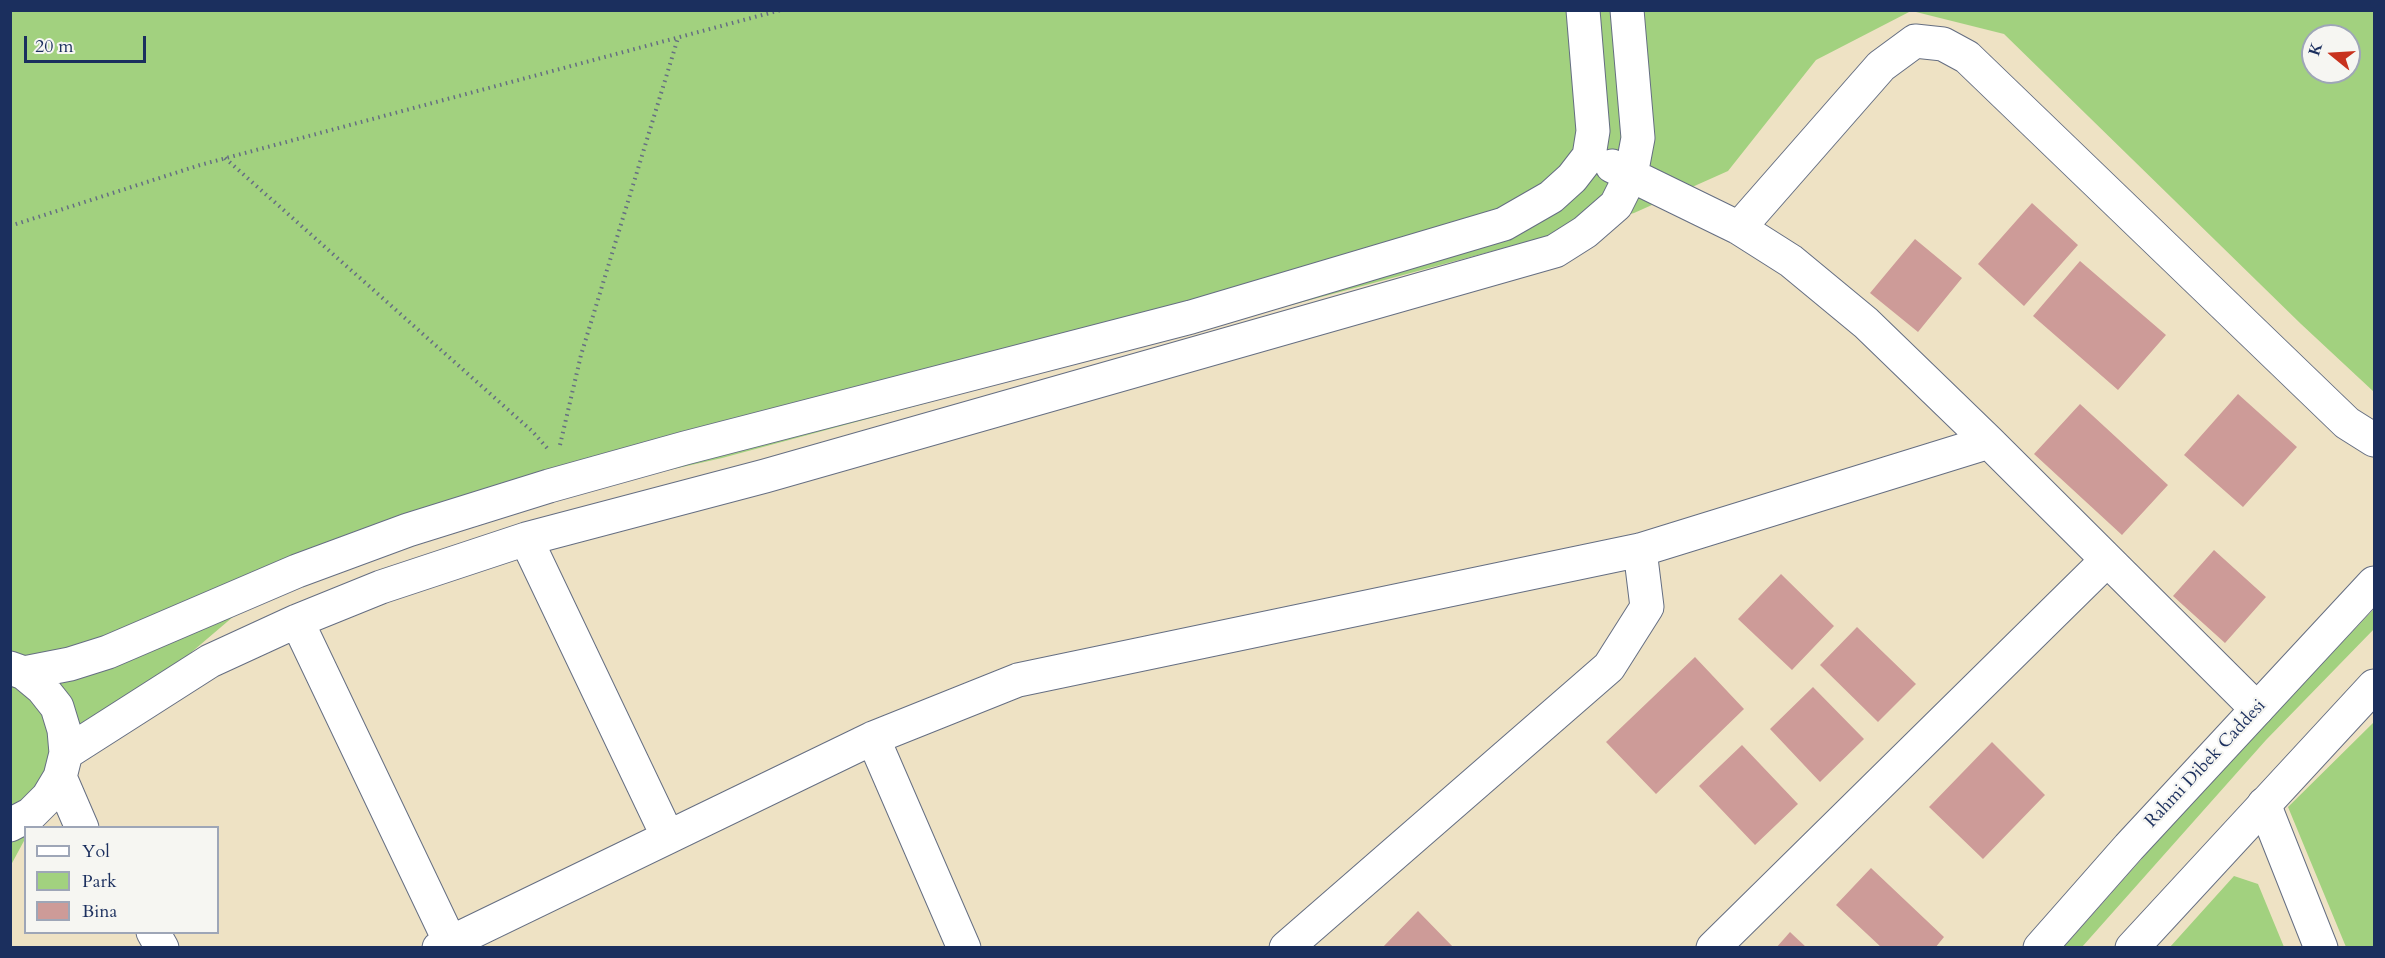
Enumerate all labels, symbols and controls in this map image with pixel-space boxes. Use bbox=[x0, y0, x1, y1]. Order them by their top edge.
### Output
scale bar bbox=[27, 24, 148, 62]
north arrow bbox=[2301, 24, 2361, 84]
text: 20 m bbox=[35, 34, 74, 59]
text: K bbox=[2303, 39, 2328, 59]
street label: Rahmi Dibek Caddesi bbox=[2141, 695, 2271, 833]
legend bbox=[24, 826, 219, 934]
text: Yol bbox=[82, 839, 110, 864]
text: Park bbox=[82, 869, 117, 894]
text: Bina bbox=[82, 899, 117, 924]

